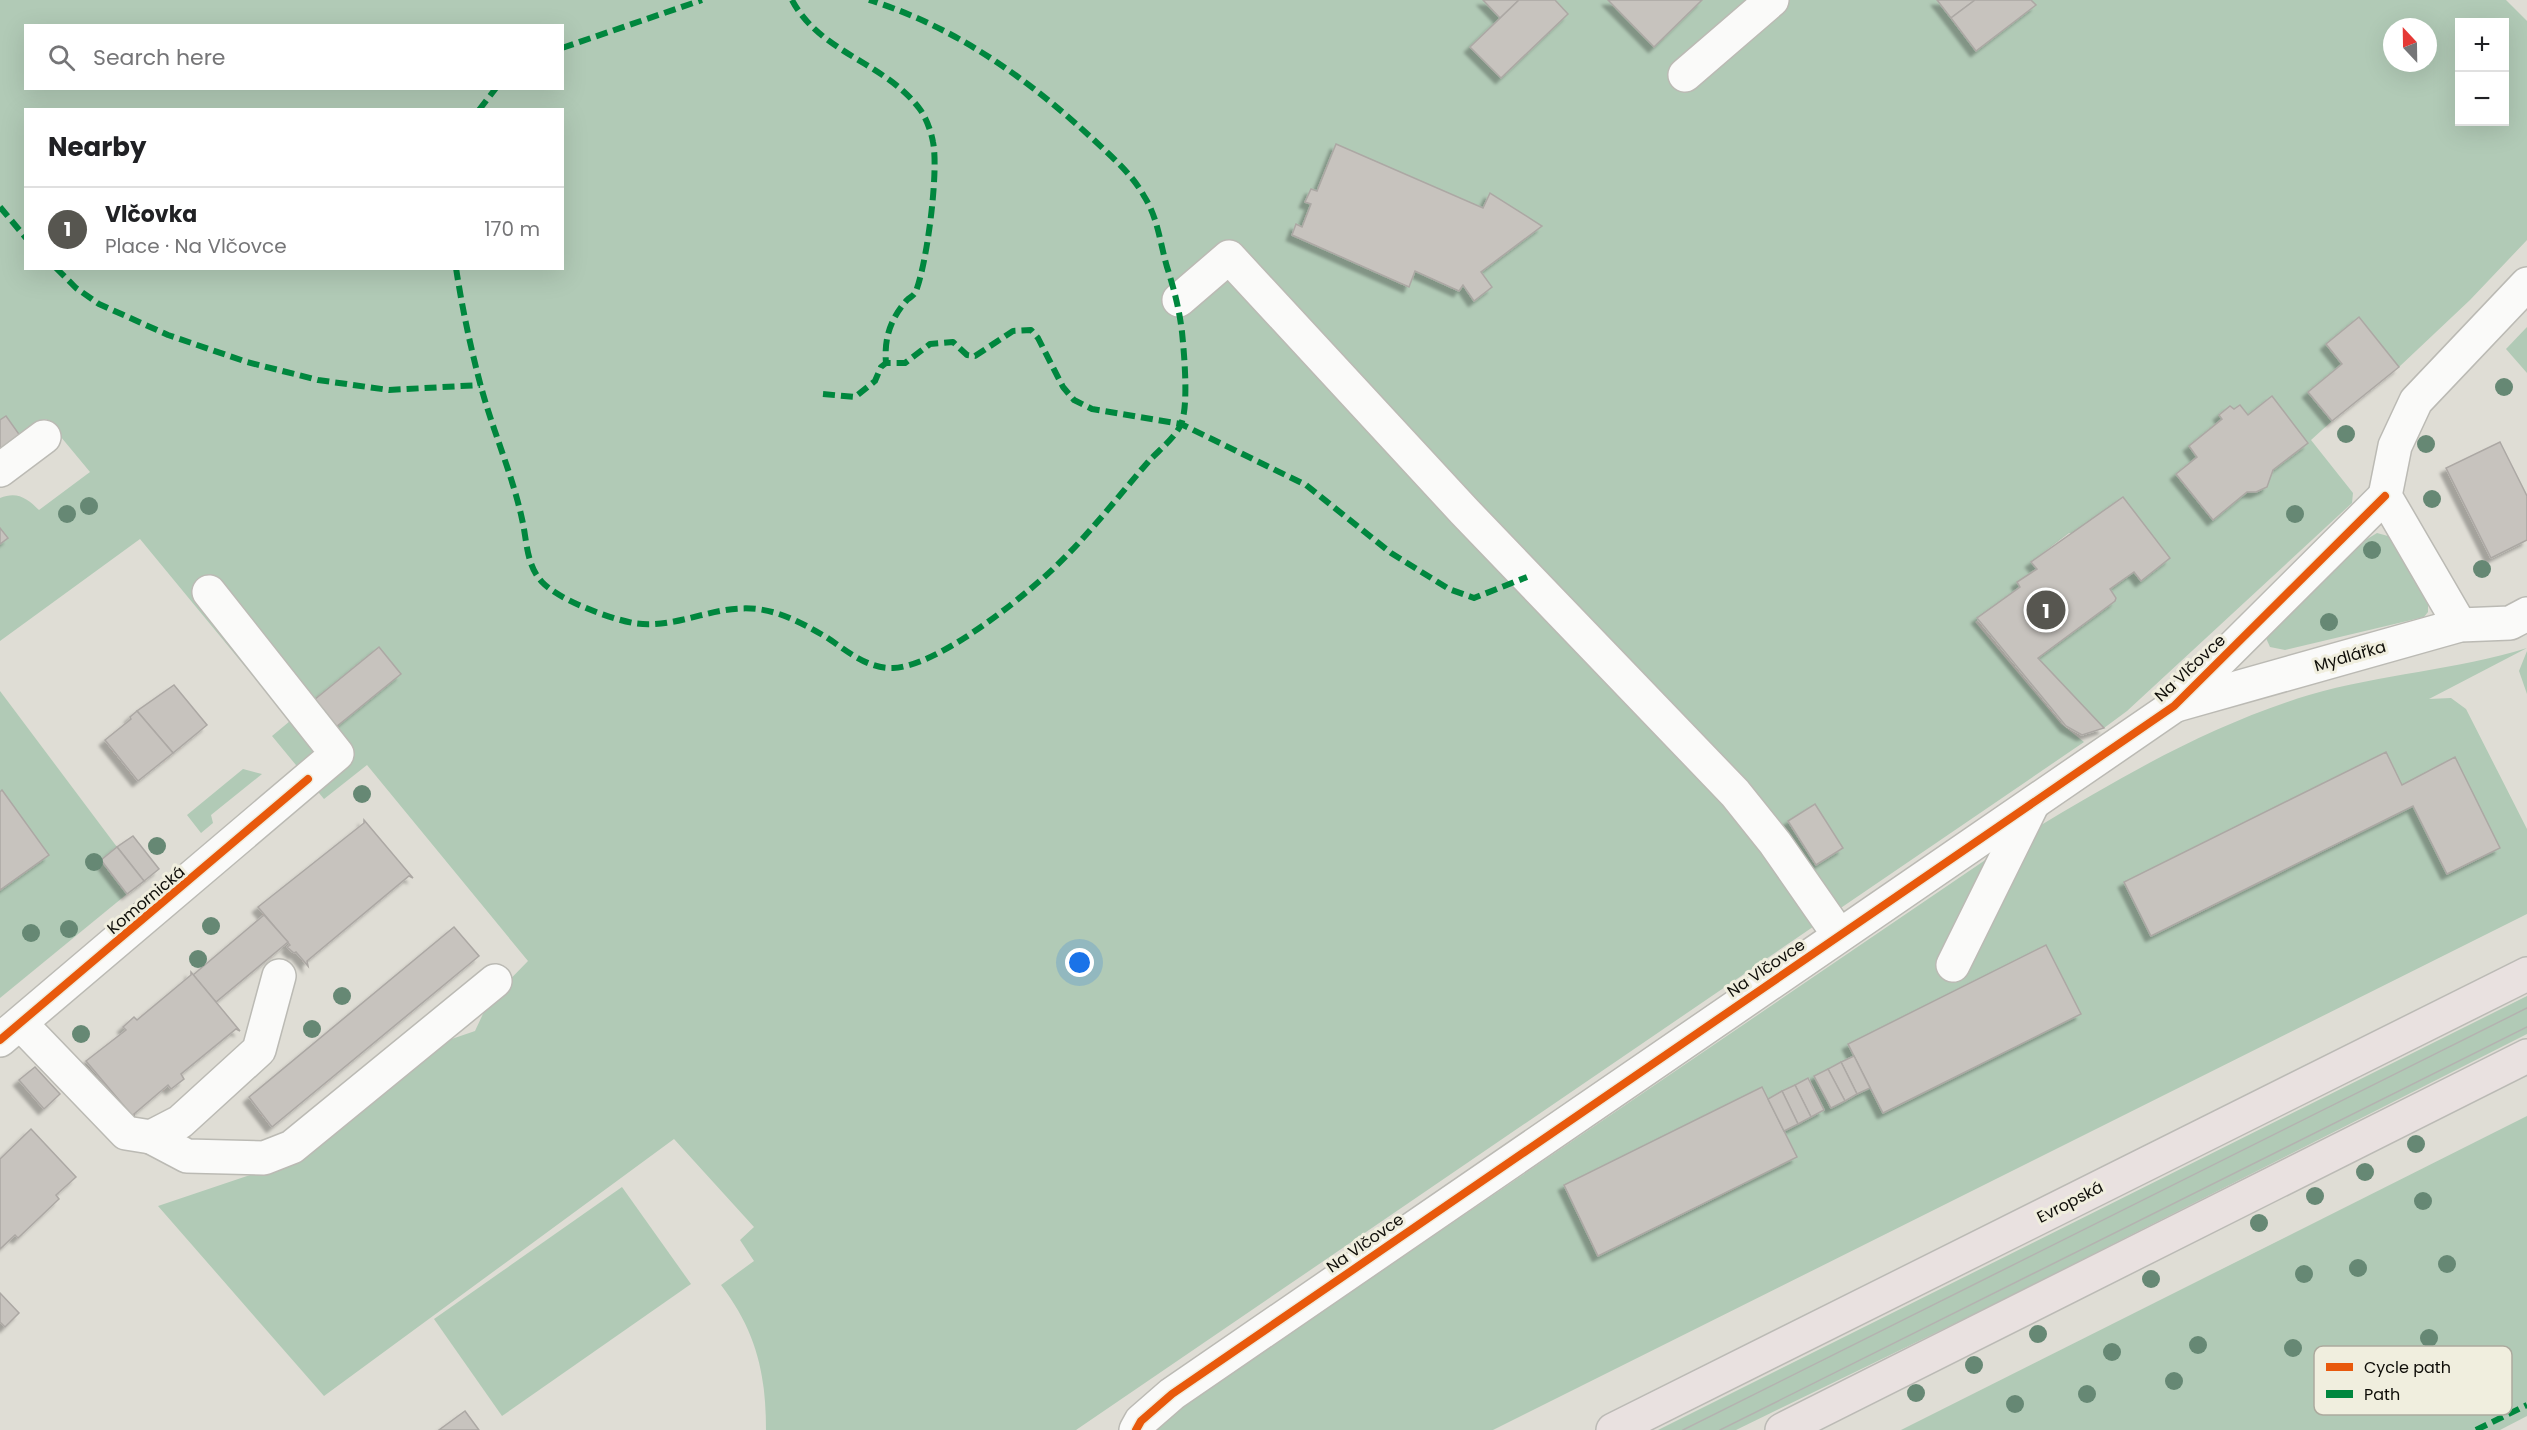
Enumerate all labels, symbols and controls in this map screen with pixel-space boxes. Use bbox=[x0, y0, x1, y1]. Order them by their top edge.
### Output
north arrow bbox=[2383, 18, 2437, 72]
map controls bbox=[2455, 18, 2509, 126]
button: + bbox=[2455, 18, 2509, 72]
search box bbox=[24, 24, 564, 90]
icon: search bbox=[45, 41, 78, 74]
text: Search here bbox=[93, 42, 226, 73]
button: − bbox=[2455, 72, 2509, 126]
text: Nearby bbox=[48, 129, 146, 165]
text: Vlčovka bbox=[105, 199, 197, 230]
text: 1 bbox=[64, 215, 71, 243]
text: 170 m bbox=[484, 215, 540, 243]
text: Place · Na Vlčovce bbox=[105, 232, 287, 260]
pin: 1 bbox=[2026, 588, 2066, 632]
street label: Na Vlčovce bbox=[2149, 629, 2231, 707]
street label: Mydlářka bbox=[2312, 635, 2388, 677]
street label: Komornická bbox=[102, 861, 190, 939]
street label: Na Vlčovce bbox=[1722, 933, 1810, 1003]
your location bbox=[1065, 948, 1094, 977]
street label: Evropská bbox=[2033, 1175, 2107, 1229]
street label: Na Vlčovce bbox=[1322, 1208, 1408, 1278]
legend bbox=[2314, 1346, 2512, 1415]
text: Cycle path bbox=[2364, 1356, 2451, 1379]
text: Path bbox=[2364, 1383, 2400, 1406]

